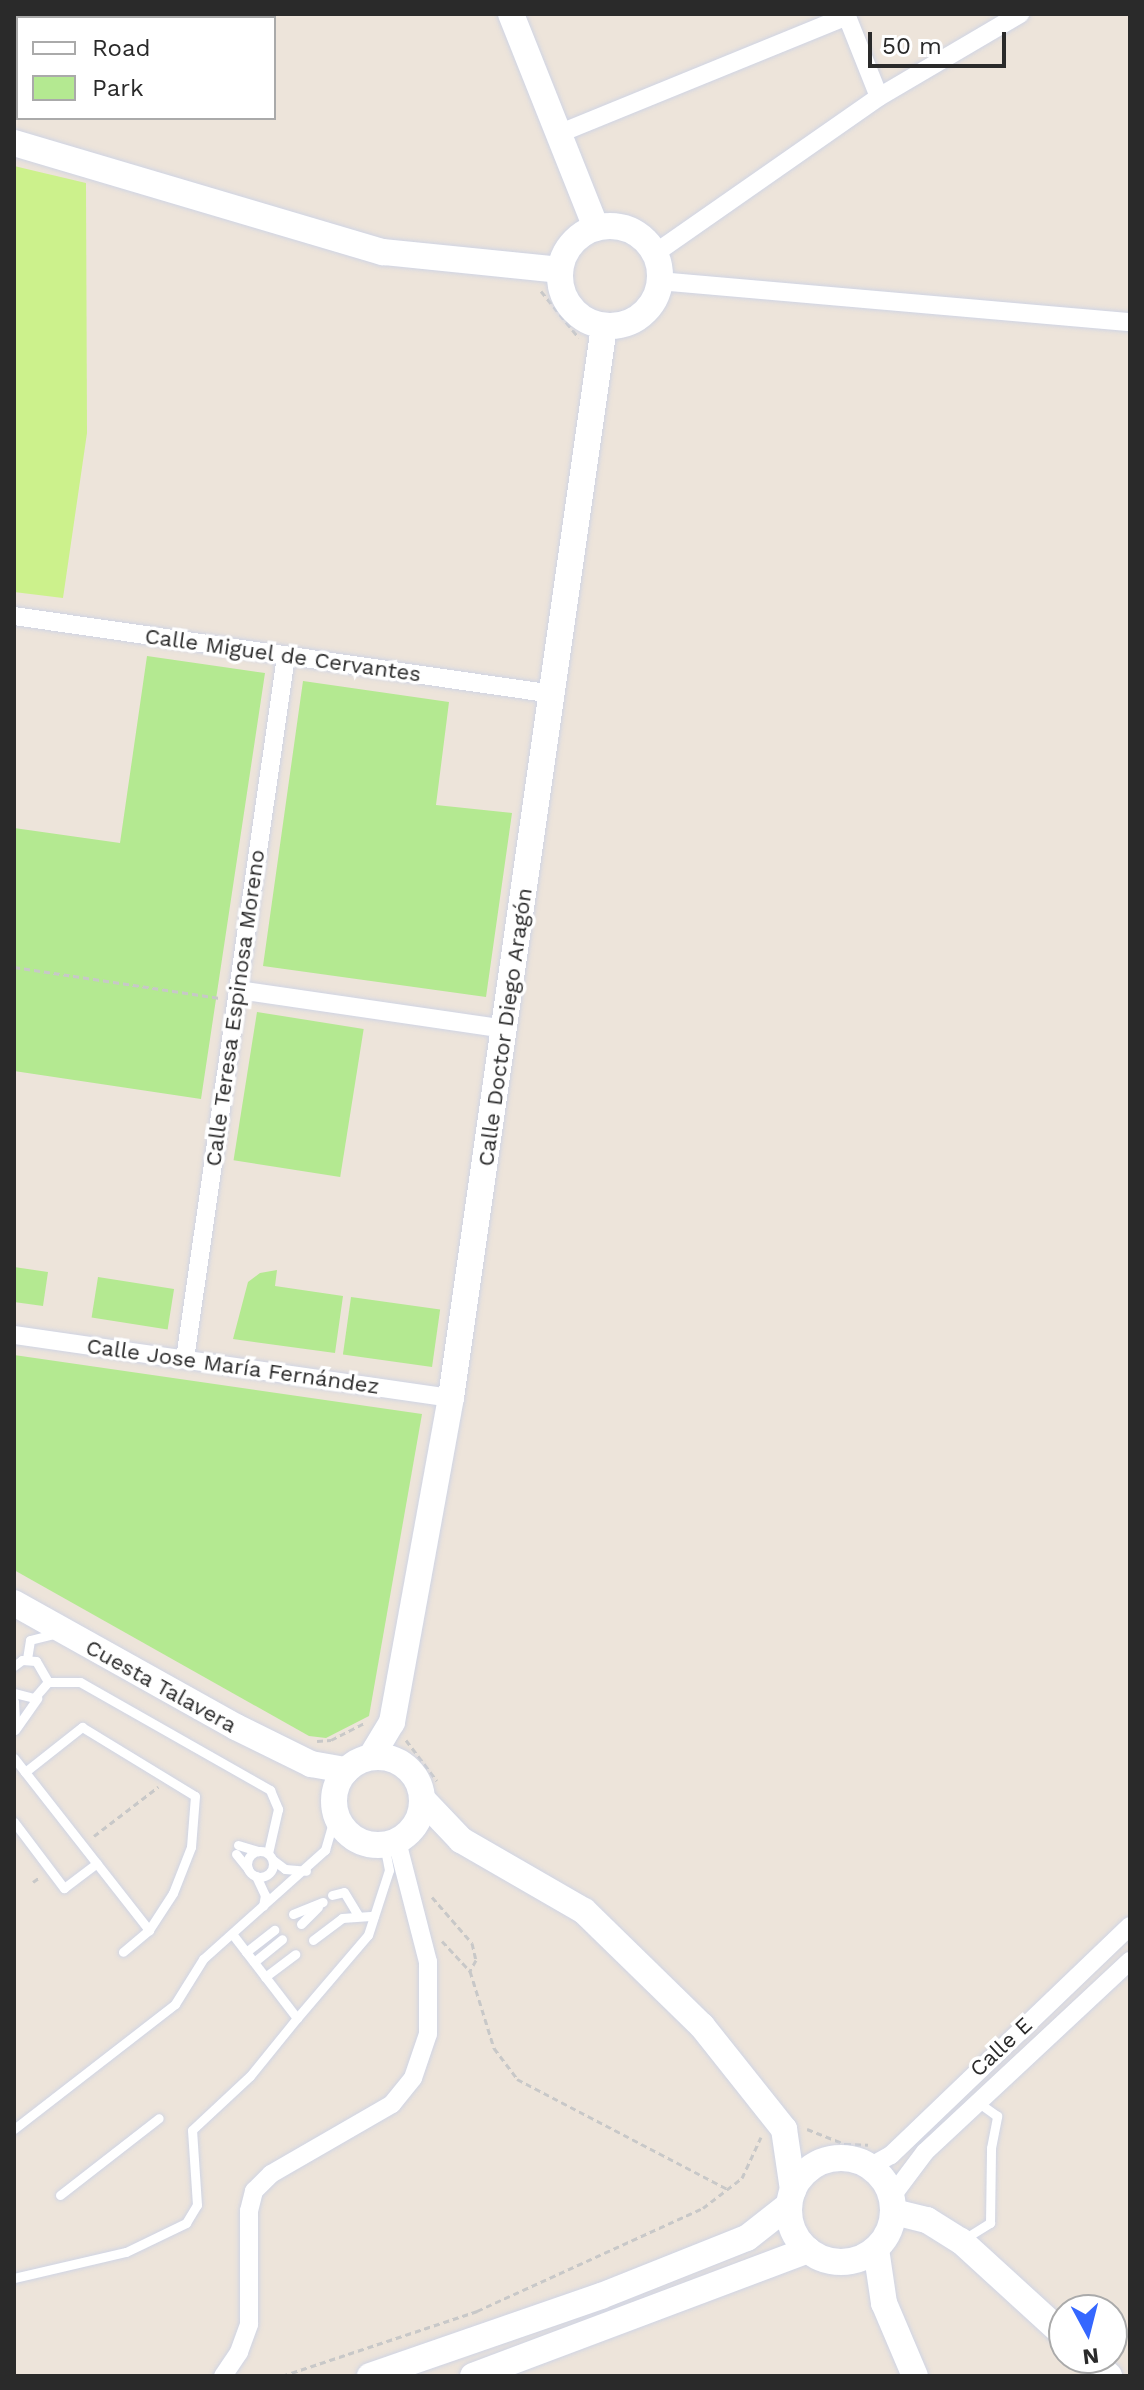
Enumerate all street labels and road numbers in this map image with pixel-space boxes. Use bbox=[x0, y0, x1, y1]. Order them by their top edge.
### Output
street label: Calle Miguel de Cervantes bbox=[143, 622, 423, 688]
street label: Calle Teresa Espinosa Moreno bbox=[200, 847, 270, 1169]
street label: Calle Doctor Diego Aragón bbox=[472, 885, 538, 1169]
street label: Calle Jose María Fernández bbox=[85, 1332, 381, 1400]
street label: Cuesta Talavera bbox=[80, 1633, 242, 1739]
street label: Calle E bbox=[964, 2012, 1038, 2082]

